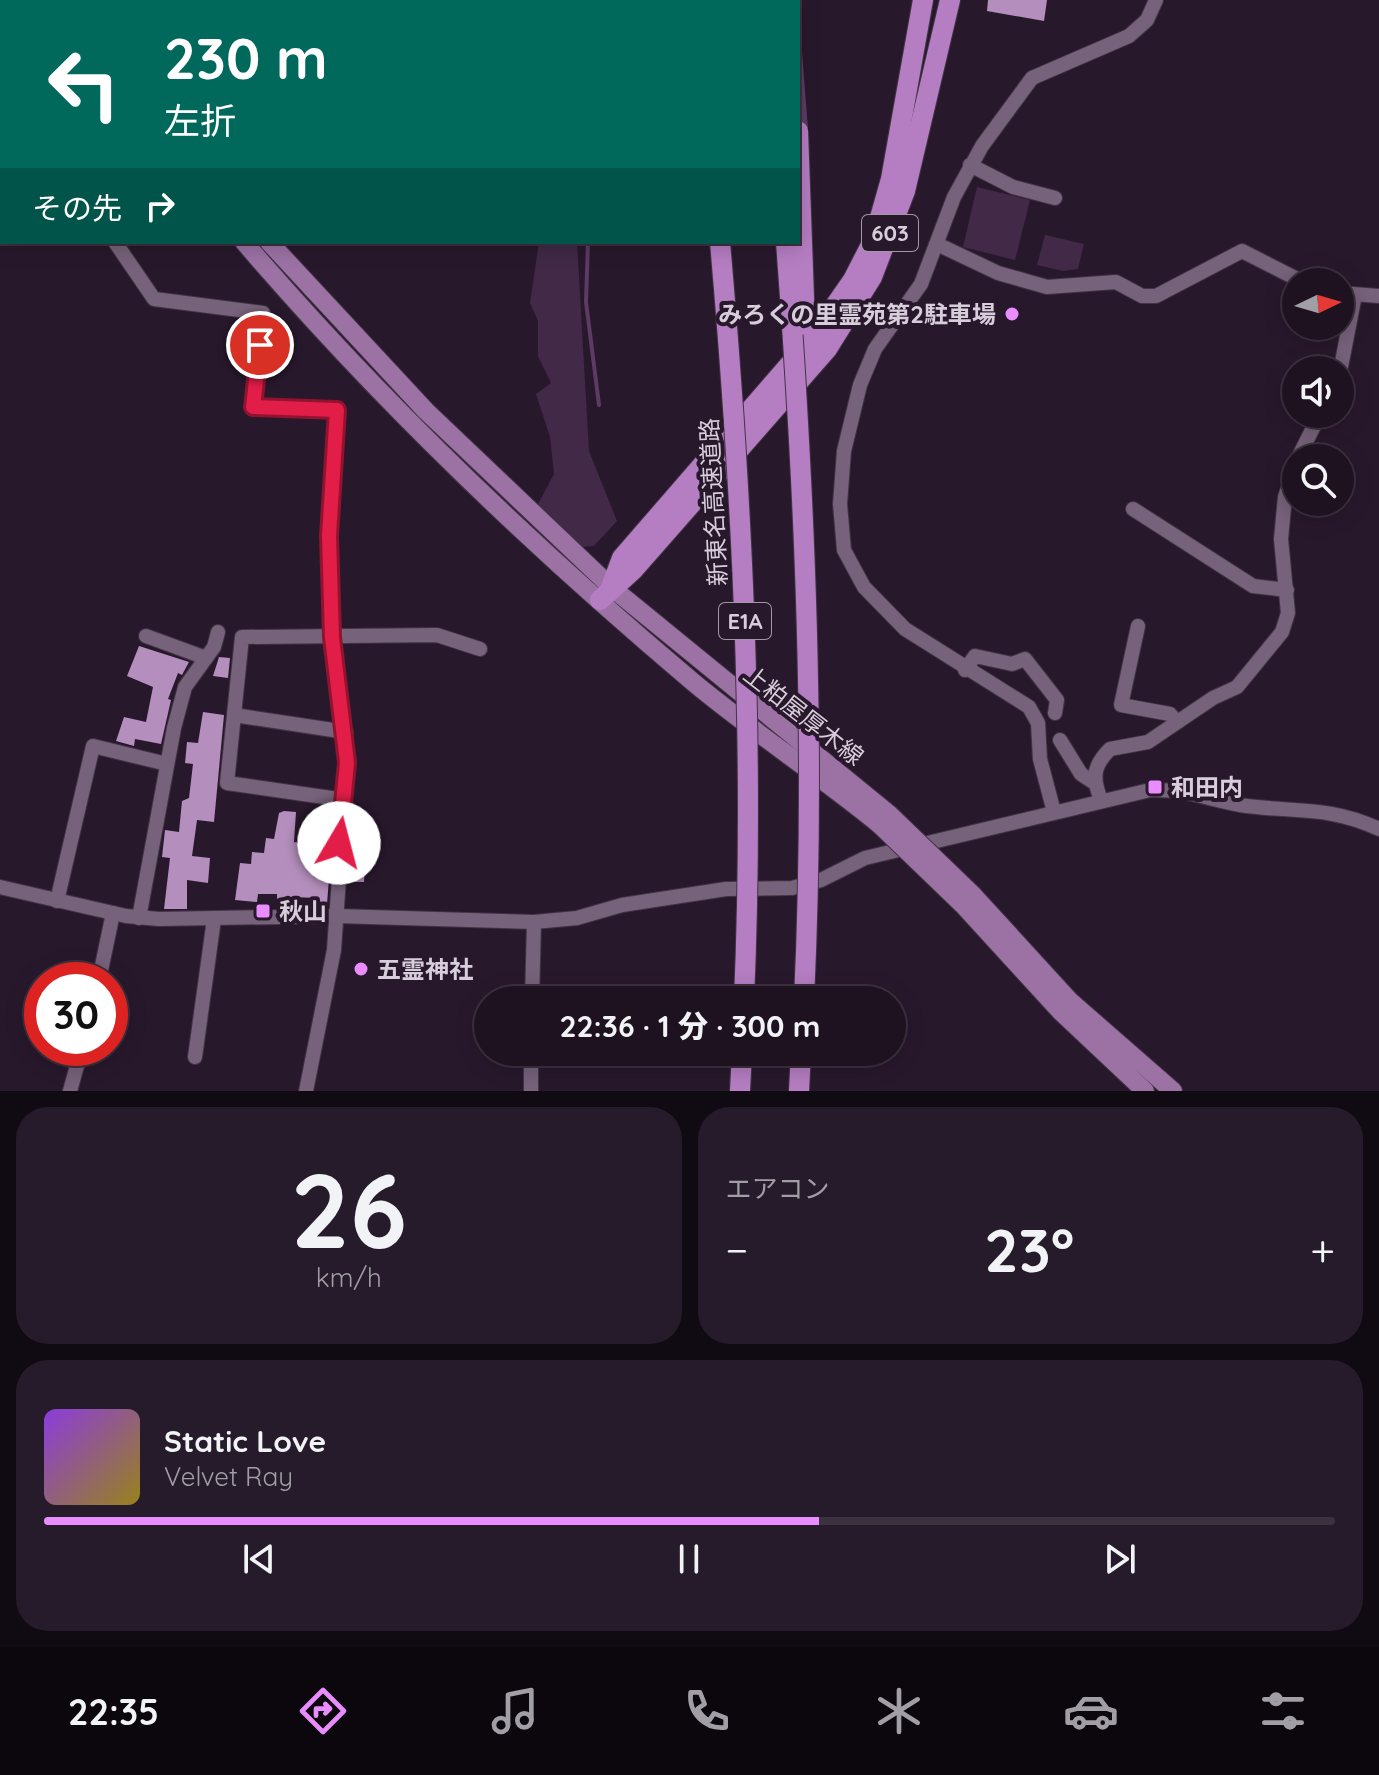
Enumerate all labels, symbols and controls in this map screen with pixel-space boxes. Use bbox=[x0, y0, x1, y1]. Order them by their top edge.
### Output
text: 230 m bbox=[164, 23, 328, 93]
icon: left bbox=[32, 32, 136, 136]
text: 左折 bbox=[164, 98, 236, 143]
icon: right bbox=[138, 184, 182, 228]
text: その先 bbox=[32, 189, 122, 227]
road number: 603 bbox=[862, 215, 918, 251]
north arrow bbox=[1282, 268, 1354, 340]
map controls bbox=[1282, 268, 1354, 516]
place label: みろくの里霊苑第2駐車場 bbox=[718, 299, 996, 329]
marker: みろくの里霊苑第2駐車場 bbox=[1003, 305, 1021, 323]
pin bbox=[226, 311, 294, 379]
icon: arrive bbox=[238, 323, 282, 367]
button: sound bbox=[1282, 356, 1354, 428]
street label: 新東名高速道路 bbox=[694, 417, 732, 587]
button: search bbox=[1282, 444, 1354, 516]
road number: E1A bbox=[719, 603, 771, 639]
street label: 上粕屋厚木線 bbox=[738, 659, 870, 771]
place label: 和田内 bbox=[1171, 772, 1243, 802]
marker: 和田内 bbox=[1146, 778, 1164, 796]
position arrow bbox=[297, 801, 381, 885]
place label: 秋山 bbox=[279, 896, 327, 926]
marker: 秋山 bbox=[254, 902, 272, 920]
place label: 五霊神社 bbox=[377, 954, 473, 984]
marker: 五霊神社 bbox=[352, 960, 370, 978]
speed limit sign: 30 bbox=[24, 962, 128, 1066]
text: 22:36 · 1 分 · 300 m bbox=[559, 1007, 821, 1045]
text: 26 bbox=[290, 1144, 407, 1274]
text: エアコン bbox=[726, 1172, 830, 1205]
text: 23° bbox=[984, 1212, 1074, 1287]
text: − bbox=[726, 1222, 748, 1277]
text: + bbox=[1310, 1222, 1335, 1277]
text: km/h bbox=[316, 1261, 382, 1294]
text: Static Love bbox=[164, 1422, 326, 1460]
text: Velvet Ray bbox=[164, 1460, 293, 1493]
icon: previous bbox=[237, 1537, 281, 1581]
icon: pause bbox=[667, 1537, 711, 1581]
icon: next bbox=[1098, 1537, 1142, 1581]
icon: directions bbox=[295, 1683, 351, 1739]
icon: music bbox=[487, 1683, 543, 1739]
icon: phone bbox=[679, 1683, 735, 1739]
icon: climate bbox=[871, 1683, 927, 1739]
icon: car bbox=[1063, 1683, 1119, 1739]
icon: filters bbox=[1255, 1683, 1311, 1739]
text: 22:35 bbox=[68, 1689, 159, 1734]

